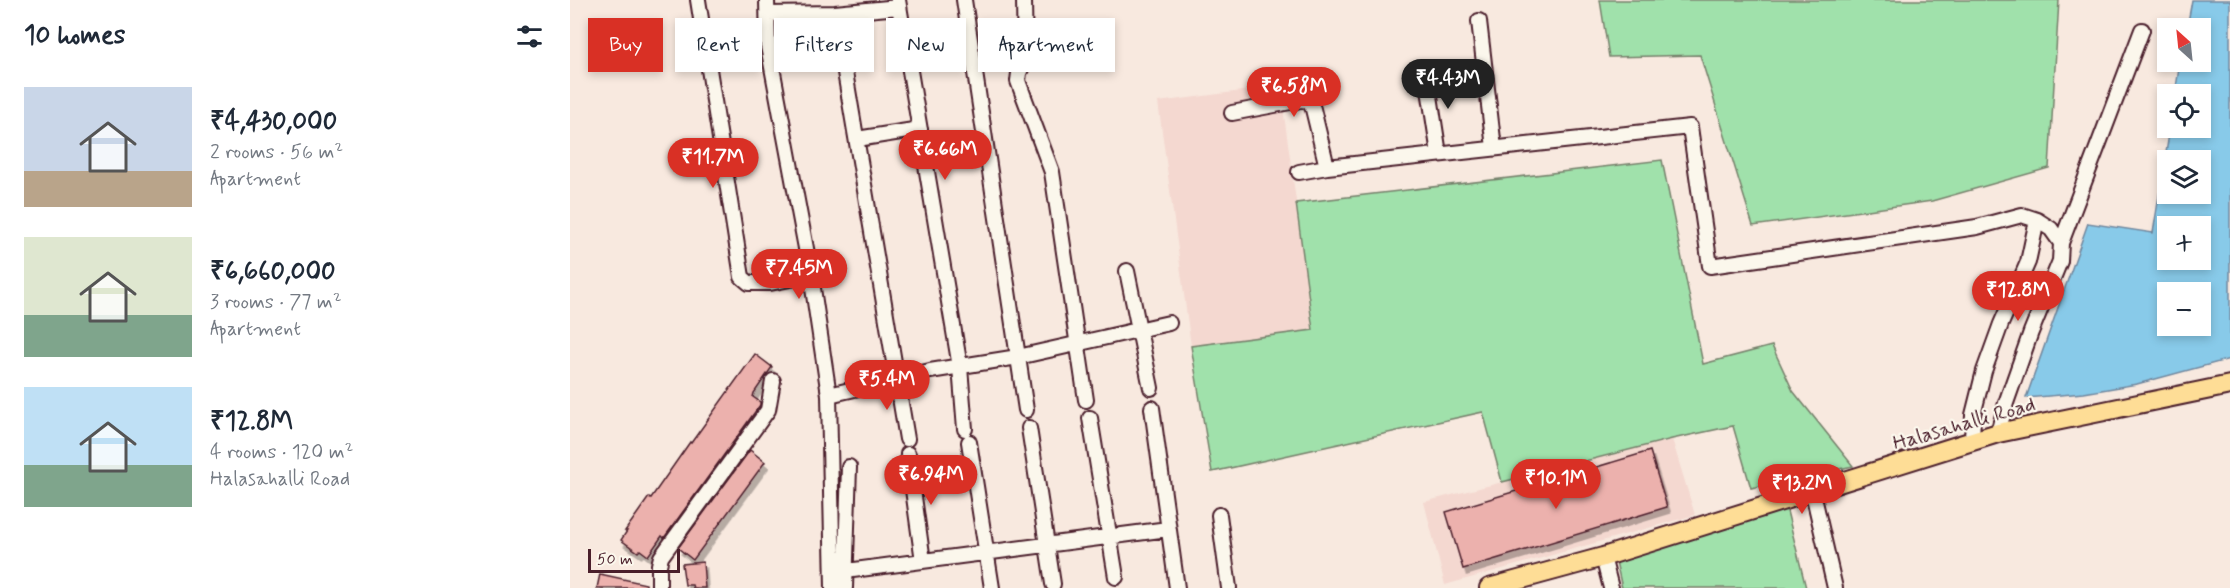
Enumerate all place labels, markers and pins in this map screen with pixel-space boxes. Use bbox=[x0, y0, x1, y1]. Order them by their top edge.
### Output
pin: ₹4.43M bbox=[1399, 59, 1497, 110]
pin: ₹6.58M bbox=[1245, 67, 1343, 118]
pin: ₹6.66M bbox=[896, 130, 994, 181]
pin: ₹11.7M bbox=[664, 138, 762, 189]
pin: ₹7.45M bbox=[750, 249, 848, 300]
pin: ₹12.8M bbox=[1969, 271, 2067, 322]
pin: ₹5.4M bbox=[845, 360, 929, 411]
pin: ₹6.94M bbox=[882, 455, 980, 506]
pin: ₹10.1M bbox=[1507, 459, 1605, 510]
pin: ₹13.2M bbox=[1753, 464, 1851, 515]

